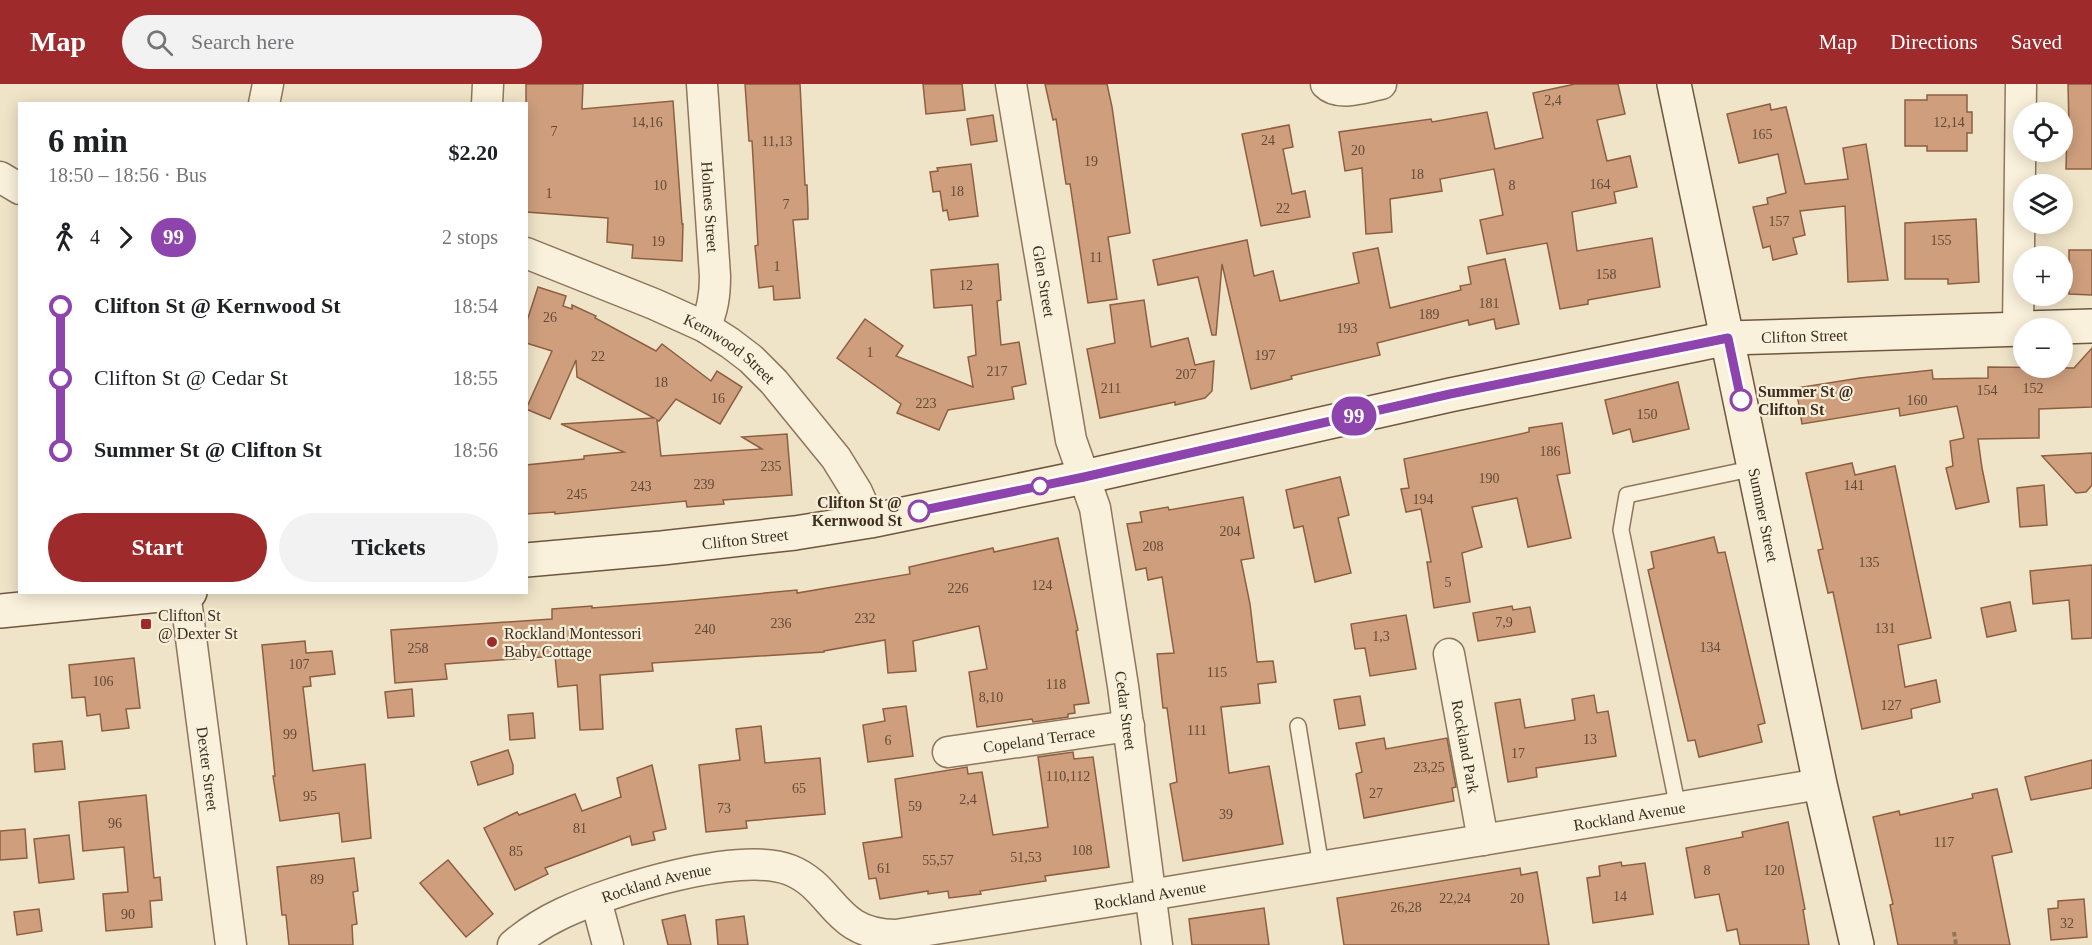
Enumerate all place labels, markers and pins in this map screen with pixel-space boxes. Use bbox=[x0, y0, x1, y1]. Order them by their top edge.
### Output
place label: Summer St @ Clifton St bbox=[1758, 383, 1854, 418]
marker: Summer St @ Clifton St bbox=[1730, 389, 1752, 411]
unlabelled marker bbox=[1031, 477, 1049, 495]
place label: Clifton St @ Kernwood St bbox=[812, 494, 903, 529]
marker: Clifton St @ Kernwood St bbox=[908, 500, 930, 522]
place label: Clifton St @ Dexter St bbox=[158, 607, 238, 643]
marker: Clifton St @ Dexter St bbox=[139, 617, 153, 631]
place label: Rockland Montessori Baby Cottage bbox=[504, 625, 642, 661]
marker: Rockland Montessori Baby Cottage bbox=[485, 635, 499, 649]

